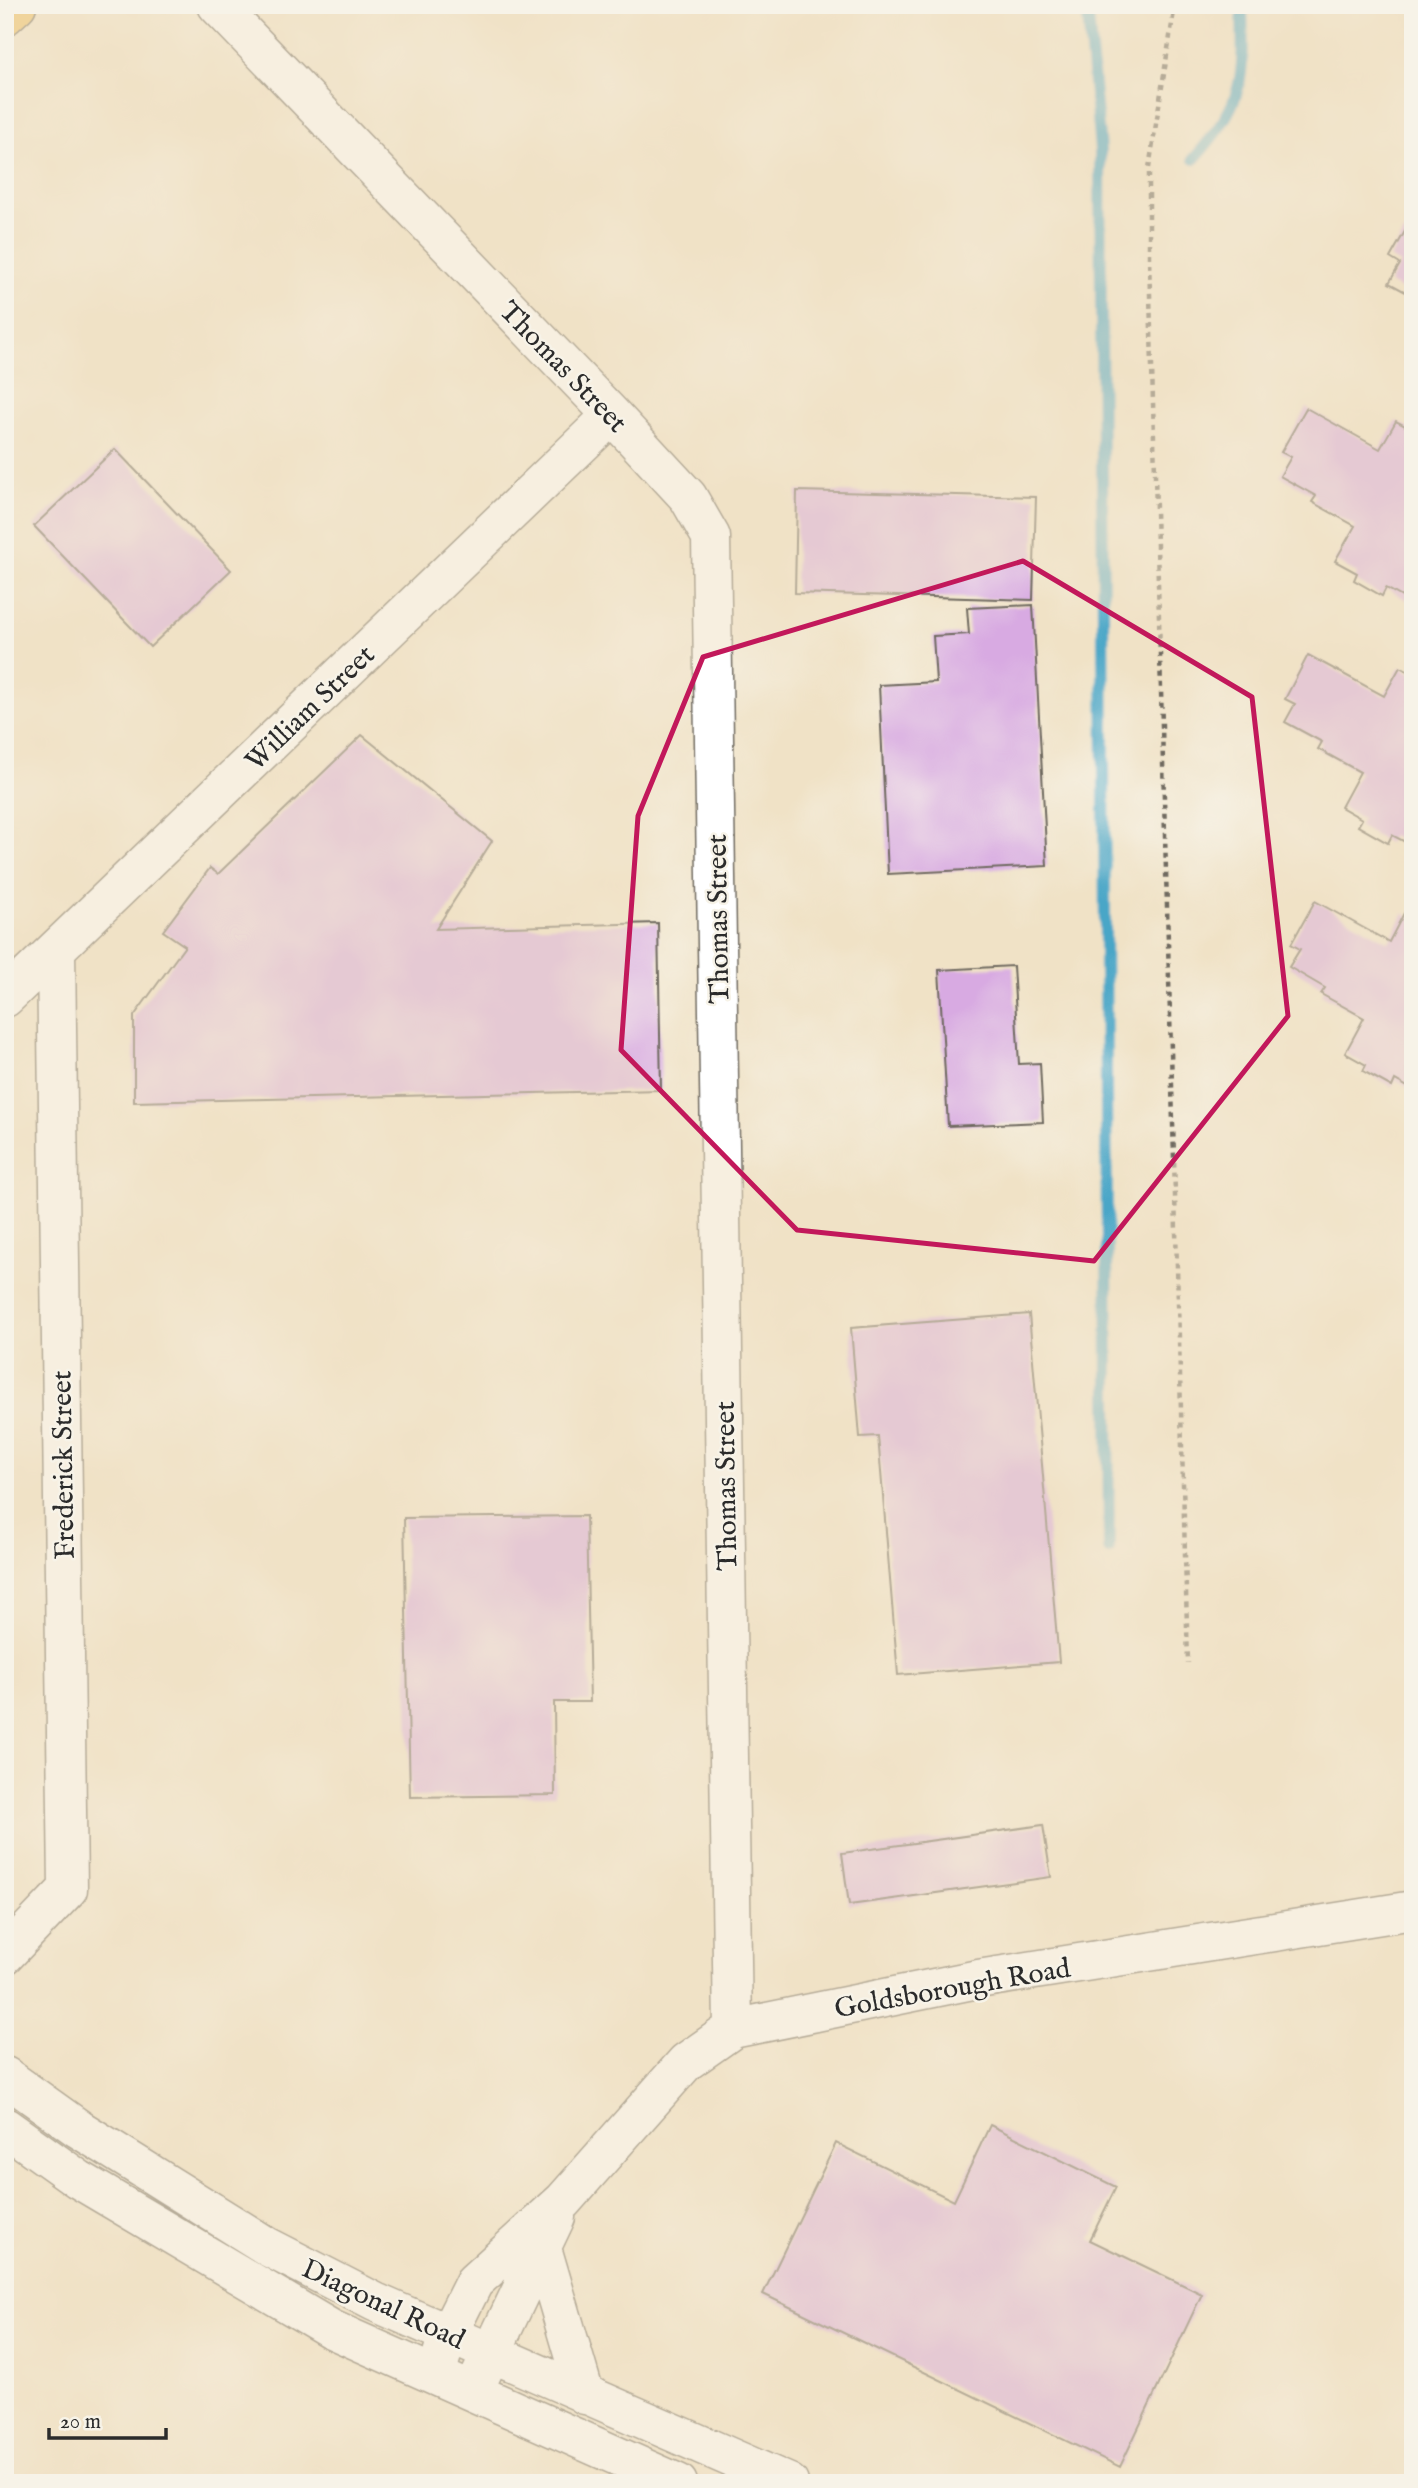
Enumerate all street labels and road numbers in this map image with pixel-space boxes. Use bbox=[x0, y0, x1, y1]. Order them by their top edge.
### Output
street label: Thomas Street bbox=[491, 295, 634, 441]
street label: William Street bbox=[239, 638, 383, 779]
street label: Thomas Street bbox=[701, 833, 738, 1004]
street label: Frederick Street bbox=[45, 1370, 84, 1560]
street label: Thomas Street bbox=[709, 1400, 746, 1571]
street label: Goldsborough Road bbox=[832, 1951, 1073, 2027]
street label: Diagonal Road bbox=[296, 2252, 470, 2358]

